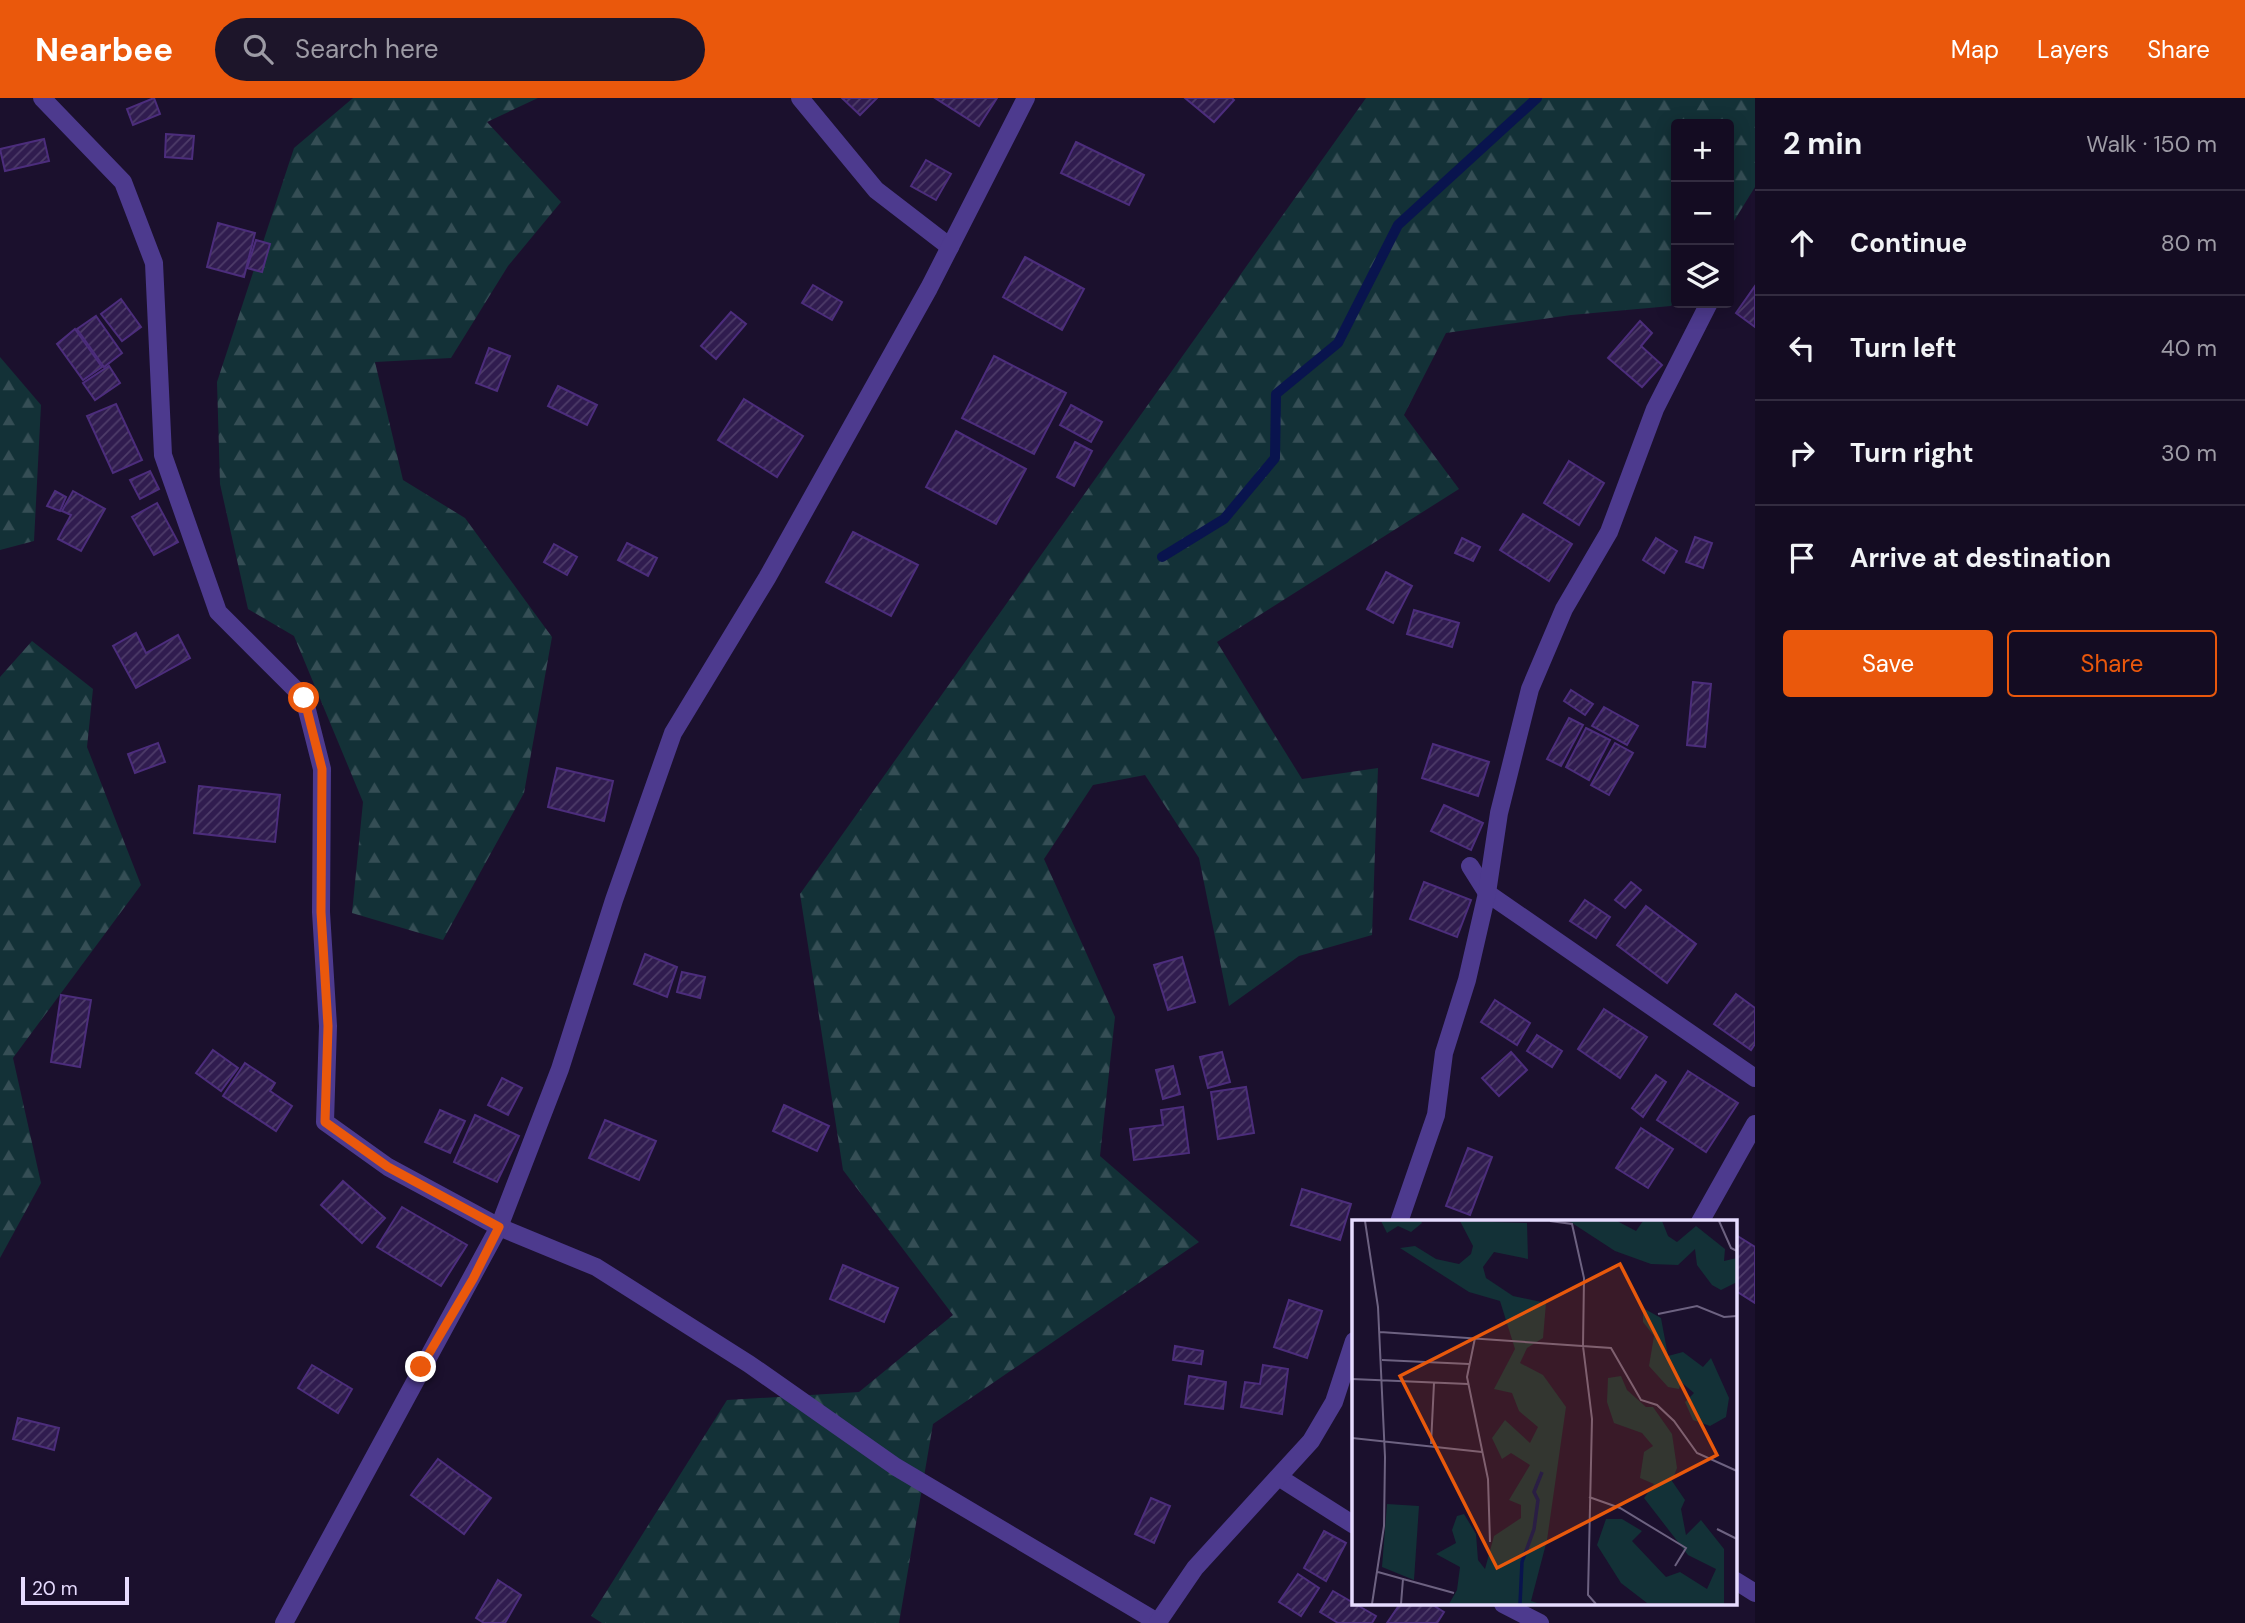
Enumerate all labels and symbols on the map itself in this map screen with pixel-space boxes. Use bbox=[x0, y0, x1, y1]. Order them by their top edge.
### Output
route start bbox=[288, 682, 319, 713]
inset map bbox=[1352, 1220, 1738, 1606]
route end bbox=[405, 1351, 436, 1382]
scale bar bbox=[21, 1574, 130, 1606]

